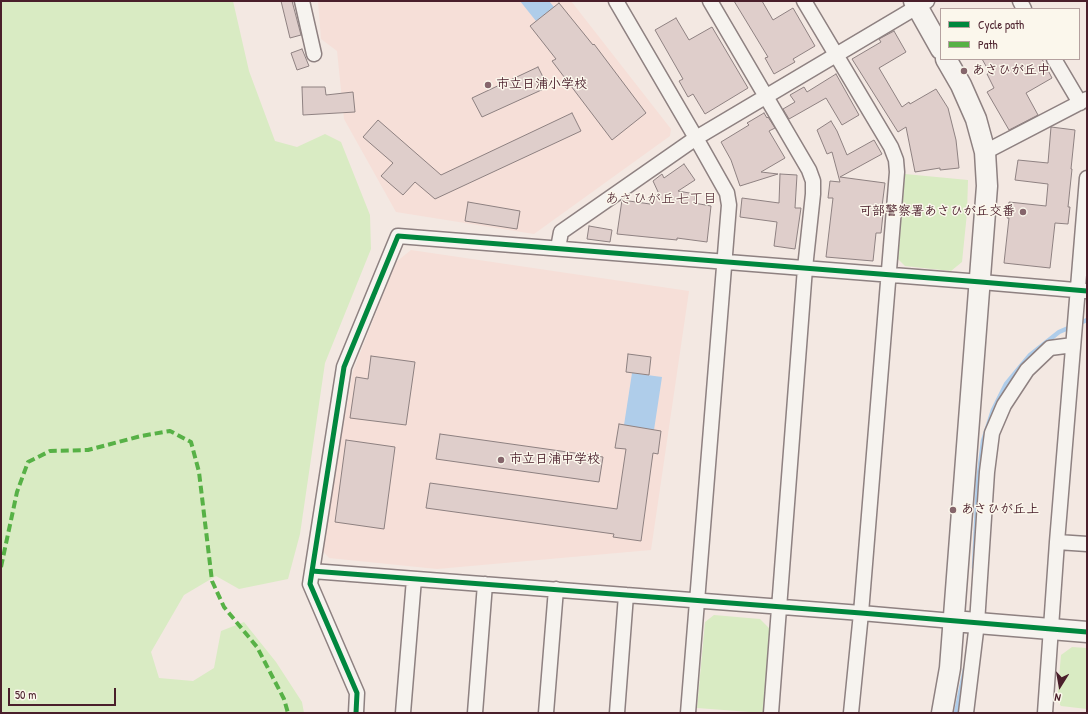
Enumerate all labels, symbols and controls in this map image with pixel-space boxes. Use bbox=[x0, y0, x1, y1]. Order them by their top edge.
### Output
legend bbox=[940, 8, 1080, 60]
text: Cycle path bbox=[978, 16, 1024, 33]
text: Path bbox=[978, 36, 998, 53]
place label: あさひが丘中 bbox=[972, 63, 1050, 79]
marker: あさひが丘中 bbox=[959, 66, 969, 76]
place label: 市立日浦小学校 bbox=[496, 77, 587, 93]
marker: 市立日浦小学校 bbox=[483, 80, 493, 90]
district label: あさひが丘七丁目 bbox=[605, 191, 717, 207]
place label: 可部警察署あさひが丘交番 bbox=[859, 204, 1015, 220]
marker: 可部警察署あさひが丘交番 bbox=[1018, 207, 1028, 217]
place label: 市立日浦中学校 bbox=[509, 452, 600, 468]
marker: 市立日浦中学校 bbox=[496, 455, 506, 465]
place label: あさひが丘上 bbox=[961, 502, 1039, 518]
marker: あさひが丘上 bbox=[948, 505, 958, 515]
north arrow bbox=[1040, 666, 1080, 706]
scale bar bbox=[10, 680, 118, 706]
text: 50 m bbox=[15, 686, 36, 703]
text: N bbox=[1054, 690, 1062, 705]

